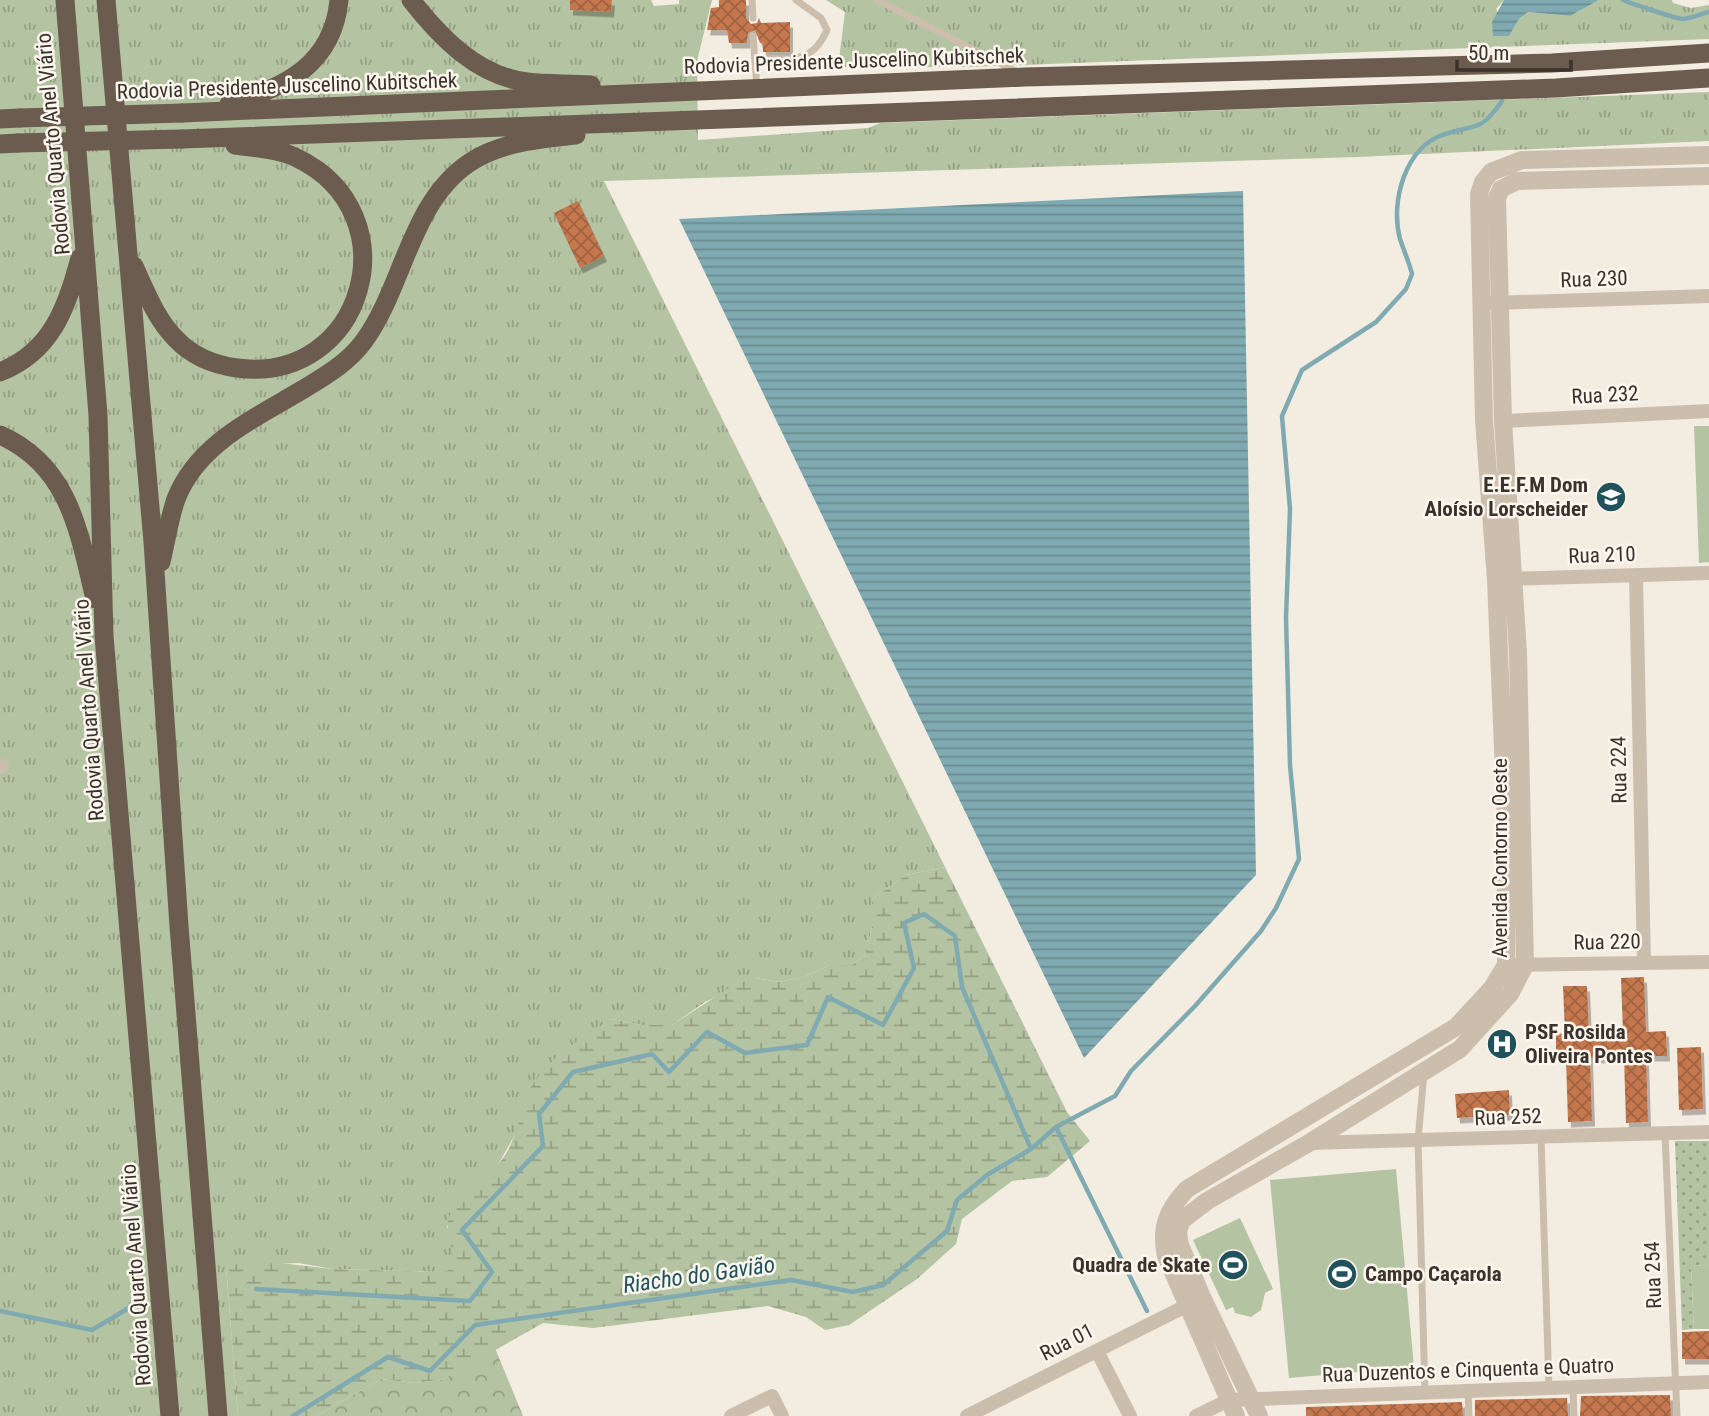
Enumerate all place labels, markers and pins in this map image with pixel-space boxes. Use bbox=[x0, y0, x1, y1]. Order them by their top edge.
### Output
place label: E.E.F.M Dom Aloísio Lorscheider bbox=[1424, 473, 1588, 521]
school or university icon: E.E.F.M Dom Aloísio Lorscheider bbox=[1594, 480, 1628, 514]
place label: PSF Rosilda Oliveira Pontes bbox=[1525, 1020, 1653, 1068]
hospital icon: PSF Rosilda Oliveira Pontes bbox=[1485, 1027, 1519, 1061]
sports icon: Quadra de Skate bbox=[1216, 1248, 1250, 1282]
place label: Quadra de Skate bbox=[1072, 1253, 1210, 1277]
sports icon: Campo Caçarola bbox=[1325, 1257, 1359, 1291]
place label: Campo Caçarola bbox=[1365, 1262, 1502, 1286]

